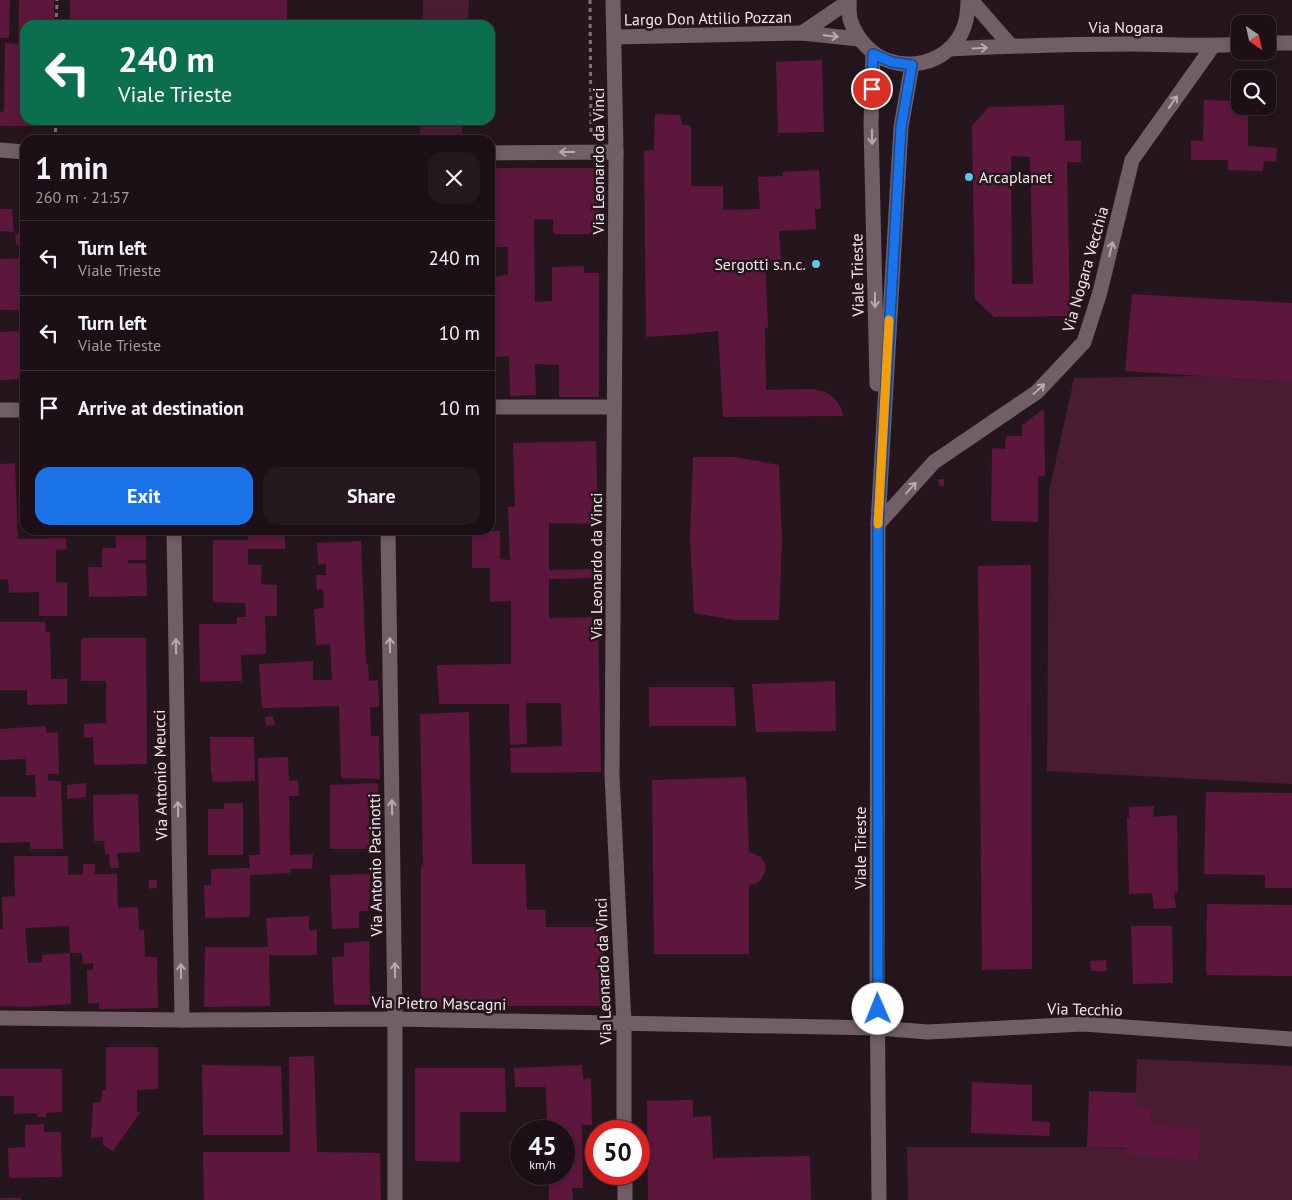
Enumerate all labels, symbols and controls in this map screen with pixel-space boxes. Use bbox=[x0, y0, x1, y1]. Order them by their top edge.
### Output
street label: Largo Don Attilio Pozzan bbox=[624, 7, 792, 29]
north arrow bbox=[1231, 15, 1276, 60]
map controls bbox=[1231, 15, 1276, 115]
street label: Via Nogara bbox=[1088, 17, 1163, 37]
one-way arrow bbox=[822, 31, 838, 41]
text: 240 m bbox=[118, 36, 215, 82]
icon: left bbox=[35, 40, 100, 105]
one-way arrow bbox=[972, 43, 988, 52]
pin bbox=[851, 68, 893, 110]
button: search bbox=[1231, 70, 1276, 115]
icon: arrive bbox=[858, 75, 886, 103]
text: Viale Trieste bbox=[118, 80, 232, 108]
street label: Via Leonardo da Vinci bbox=[588, 88, 608, 236]
one-way arrow bbox=[1168, 95, 1178, 109]
one-way arrow bbox=[867, 129, 876, 145]
one-way arrow bbox=[559, 147, 576, 157]
text: 1 min bbox=[35, 148, 108, 187]
button: close bbox=[428, 152, 480, 204]
place label: Arcaplanet bbox=[979, 167, 1053, 187]
marker: Arcaplanet bbox=[963, 171, 975, 183]
text: 260 m · 21:57 bbox=[35, 187, 130, 207]
street label: Via Nogara Vecchia bbox=[1057, 204, 1112, 335]
street label: Viale Trieste bbox=[846, 233, 868, 318]
text: Turn left bbox=[78, 236, 147, 260]
one-way arrow bbox=[1107, 241, 1116, 257]
icon: left bbox=[35, 244, 63, 272]
text: 240 m bbox=[428, 246, 480, 270]
place label: Sergotti s.n.c. bbox=[714, 254, 806, 274]
marker: Sergotti s.n.c. bbox=[810, 258, 822, 270]
text: Viale Trieste bbox=[78, 260, 161, 280]
one-way arrow bbox=[870, 292, 880, 308]
text: Turn left bbox=[78, 311, 147, 335]
icon: left bbox=[35, 319, 63, 347]
text: 10 m bbox=[439, 321, 480, 345]
text: Viale Trieste bbox=[78, 335, 161, 355]
one-way arrow bbox=[1032, 384, 1045, 395]
icon: arrive bbox=[35, 394, 63, 422]
text: Arrive at destination bbox=[78, 396, 244, 420]
text: 10 m bbox=[439, 396, 480, 420]
button: Exit bbox=[35, 467, 253, 525]
button: Share bbox=[263, 467, 480, 525]
one-way arrow bbox=[905, 482, 917, 495]
street label: Via Leonardo da Vinci bbox=[586, 493, 606, 641]
one-way arrow bbox=[385, 637, 395, 654]
one-way arrow bbox=[171, 638, 181, 654]
street label: Via Antonio Meucci bbox=[149, 709, 171, 842]
street label: Via Antonio Pacinotti bbox=[364, 793, 386, 938]
one-way arrow bbox=[387, 800, 397, 816]
one-way arrow bbox=[174, 801, 183, 817]
street label: Viale Trieste bbox=[850, 806, 870, 891]
street label: Via Leonardo da Vinci bbox=[590, 897, 616, 1046]
one-way arrow bbox=[390, 962, 399, 978]
one-way arrow bbox=[176, 963, 186, 980]
position arrow bbox=[851, 982, 903, 1034]
street label: Via Pietro Mascagni bbox=[370, 992, 507, 1014]
street label: Via Tecchio bbox=[1046, 998, 1123, 1020]
speed limit sign: 50 bbox=[585, 1120, 650, 1185]
text: 45 bbox=[528, 1130, 557, 1162]
text: km/h bbox=[529, 1157, 556, 1172]

